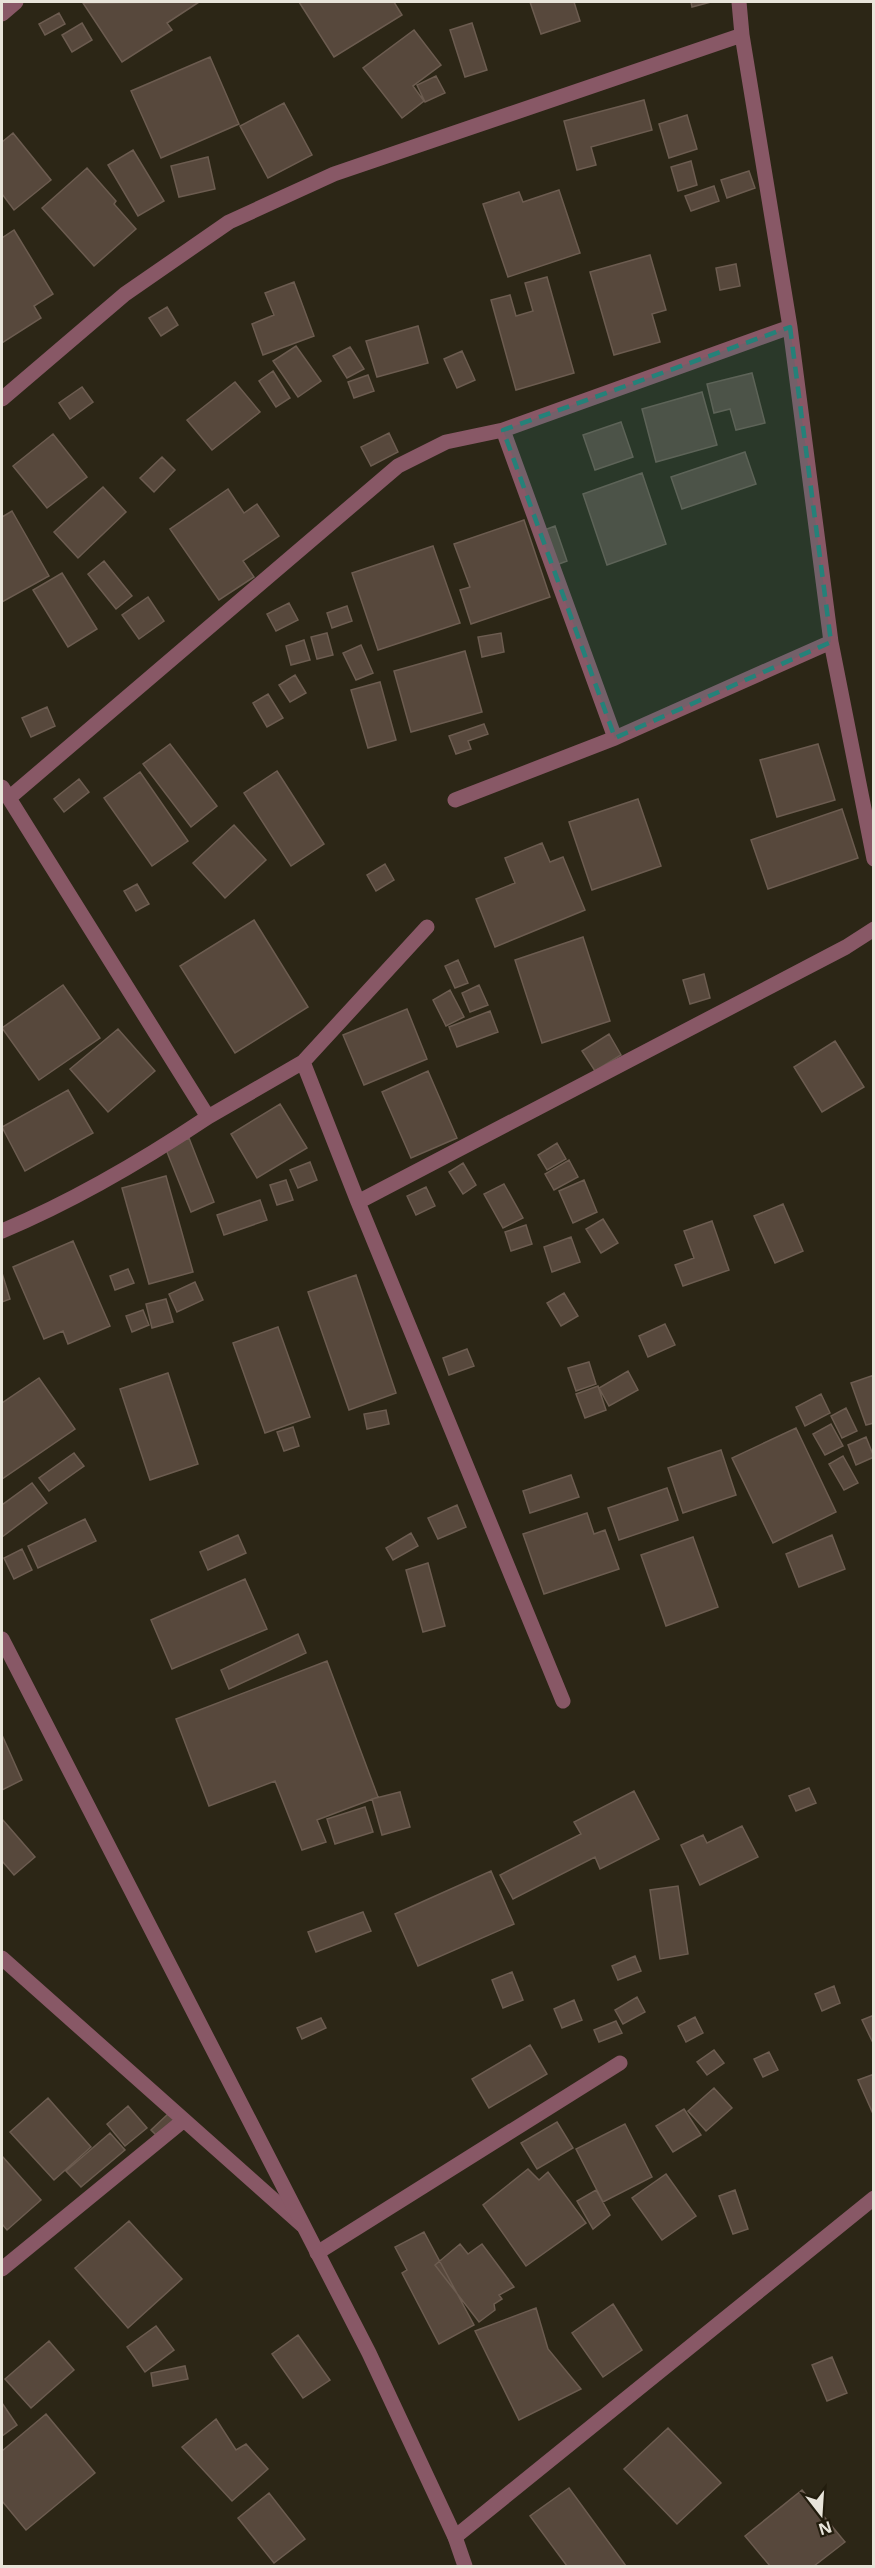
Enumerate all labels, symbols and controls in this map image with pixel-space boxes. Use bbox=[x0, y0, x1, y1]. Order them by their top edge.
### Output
north arrow bbox=[791, 2484, 851, 2544]
text: N bbox=[816, 2516, 835, 2541]

